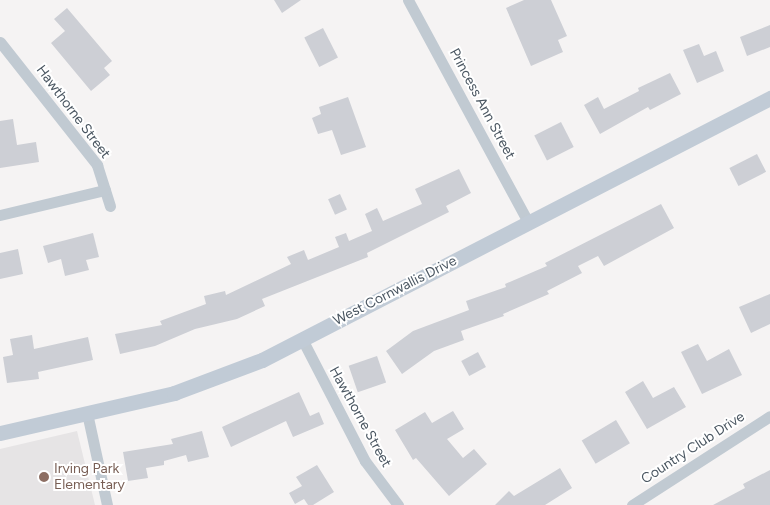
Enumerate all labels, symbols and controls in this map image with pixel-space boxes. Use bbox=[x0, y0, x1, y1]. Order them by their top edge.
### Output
street label: Princess Ann Street bbox=[446, 46, 518, 162]
street label: Hawthorne Street bbox=[32, 62, 114, 162]
street label: West Cornwallis Drive bbox=[331, 253, 459, 329]
street label: Hawthorne Street bbox=[325, 364, 395, 470]
street label: Country Club Drive bbox=[638, 408, 748, 488]
place label: Irving Park Elementary bbox=[54, 461, 125, 494]
marker: Irving Park Elementary bbox=[38, 471, 50, 483]

